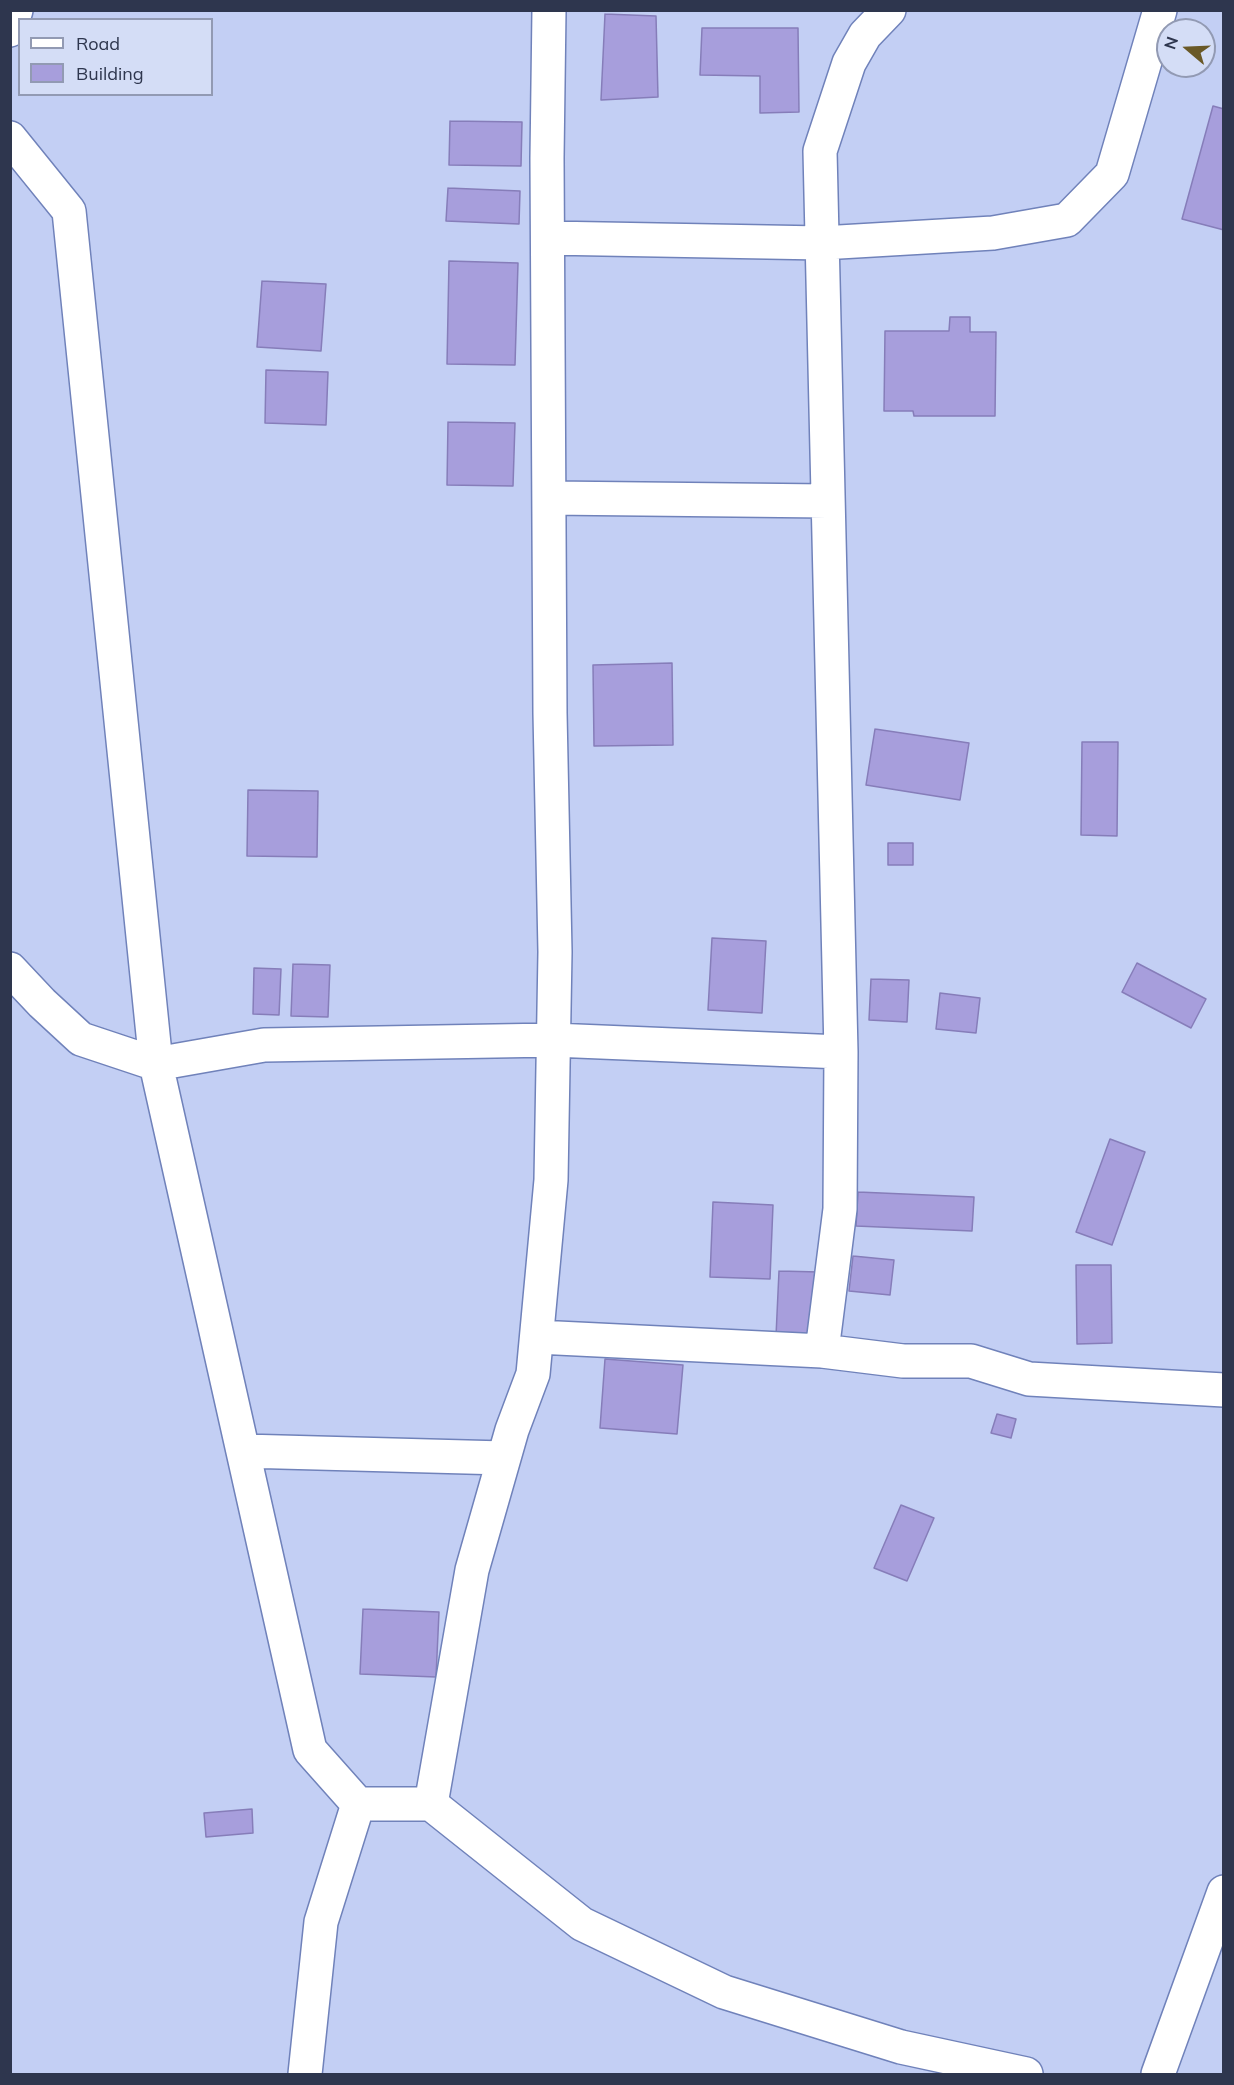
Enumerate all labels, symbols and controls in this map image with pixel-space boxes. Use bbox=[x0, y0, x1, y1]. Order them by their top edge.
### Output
legend bbox=[18, 18, 213, 96]
north arrow bbox=[1156, 18, 1216, 78]
text: Road bbox=[76, 32, 120, 55]
text: N bbox=[1159, 34, 1182, 52]
text: Building bbox=[76, 62, 144, 85]

